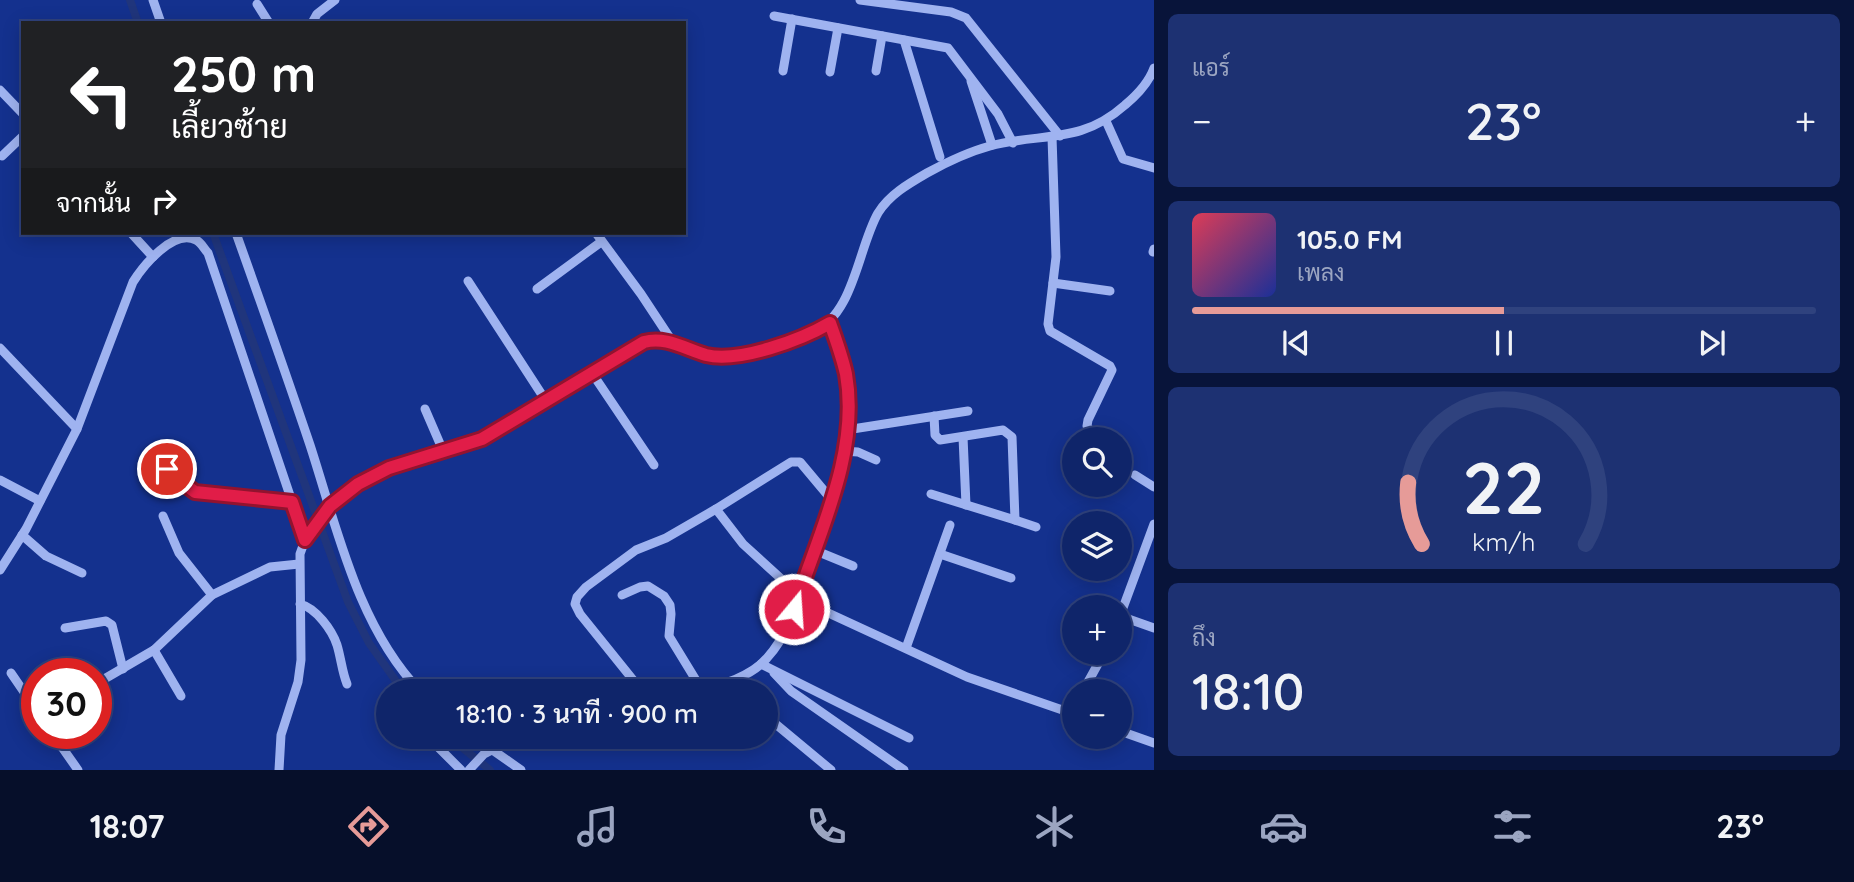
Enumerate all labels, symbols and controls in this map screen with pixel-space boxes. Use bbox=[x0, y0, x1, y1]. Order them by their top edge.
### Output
text: 250 m bbox=[171, 43, 316, 104]
icon: left bbox=[56, 49, 147, 140]
text: แอร์ bbox=[1192, 53, 1230, 82]
text: 23° bbox=[1465, 88, 1541, 153]
text: − bbox=[1192, 97, 1212, 145]
text: + bbox=[1795, 97, 1816, 145]
text: เลี้ยวซ้าย bbox=[171, 106, 288, 146]
icon: right bbox=[145, 182, 183, 220]
text: จากนั้น bbox=[56, 186, 131, 219]
text: 105.0 FM bbox=[1297, 223, 1403, 256]
text: เพลง bbox=[1297, 258, 1344, 287]
icon: previous bbox=[1277, 324, 1315, 362]
icon: pause bbox=[1485, 324, 1523, 362]
icon: next bbox=[1693, 324, 1731, 362]
map controls bbox=[1062, 427, 1132, 749]
button: search bbox=[1062, 427, 1132, 497]
pin bbox=[137, 439, 197, 499]
text: 22 bbox=[1463, 442, 1545, 533]
icon: arrive bbox=[148, 450, 186, 488]
button: layers bbox=[1062, 511, 1132, 581]
text: km/h bbox=[1472, 526, 1536, 557]
position arrow bbox=[757, 572, 831, 646]
button: + bbox=[1062, 595, 1132, 665]
text: ถึง bbox=[1192, 623, 1216, 652]
speed limit sign: 30 bbox=[21, 658, 112, 749]
text: 18:10 bbox=[1192, 658, 1304, 723]
button: − bbox=[1062, 679, 1132, 749]
text: 18:10 · 3 นาที · 900 m bbox=[456, 697, 698, 730]
icon: directions bbox=[344, 802, 393, 851]
icon: music bbox=[573, 802, 622, 851]
icon: phone bbox=[802, 802, 851, 851]
icon: climate bbox=[1030, 802, 1079, 851]
icon: car bbox=[1259, 802, 1308, 851]
icon: filters bbox=[1488, 802, 1537, 851]
text: 18:07 bbox=[90, 806, 164, 846]
text: 23° bbox=[1716, 806, 1764, 846]

